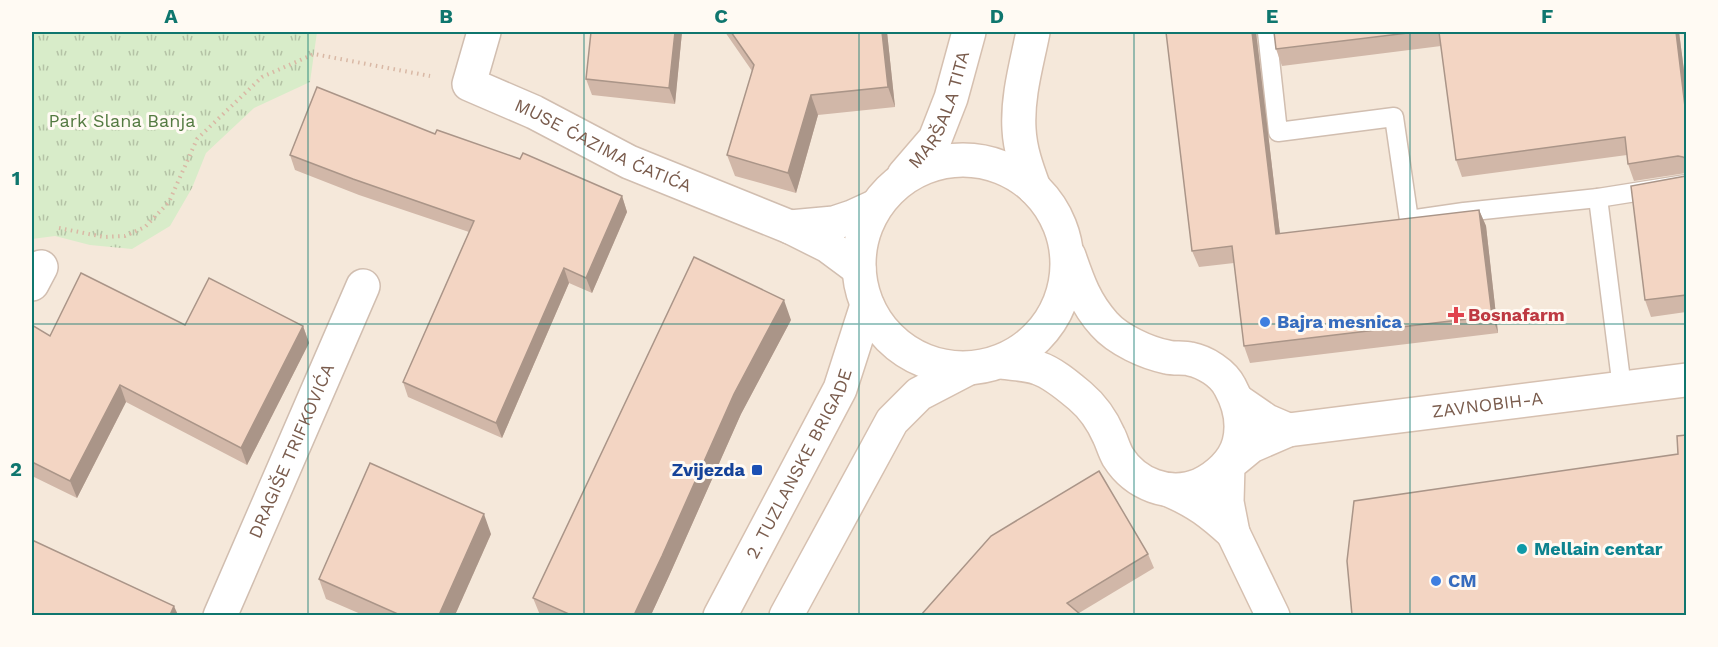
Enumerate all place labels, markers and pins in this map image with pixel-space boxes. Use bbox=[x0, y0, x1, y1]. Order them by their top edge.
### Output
place label: Bosnafarm bbox=[1468, 304, 1565, 325]
marker: Bosnafarm bbox=[1449, 308, 1463, 322]
place label: Bajra mesnica bbox=[1277, 311, 1403, 332]
marker: Bajra mesnica bbox=[1258, 315, 1272, 329]
place label: Zvijezda bbox=[672, 459, 746, 480]
marker: Zvijezda bbox=[750, 463, 764, 477]
place label: Mellain centar bbox=[1534, 538, 1663, 559]
marker: Mellain centar bbox=[1515, 542, 1529, 556]
place label: CM bbox=[1448, 570, 1477, 591]
marker: CM bbox=[1429, 574, 1443, 588]

